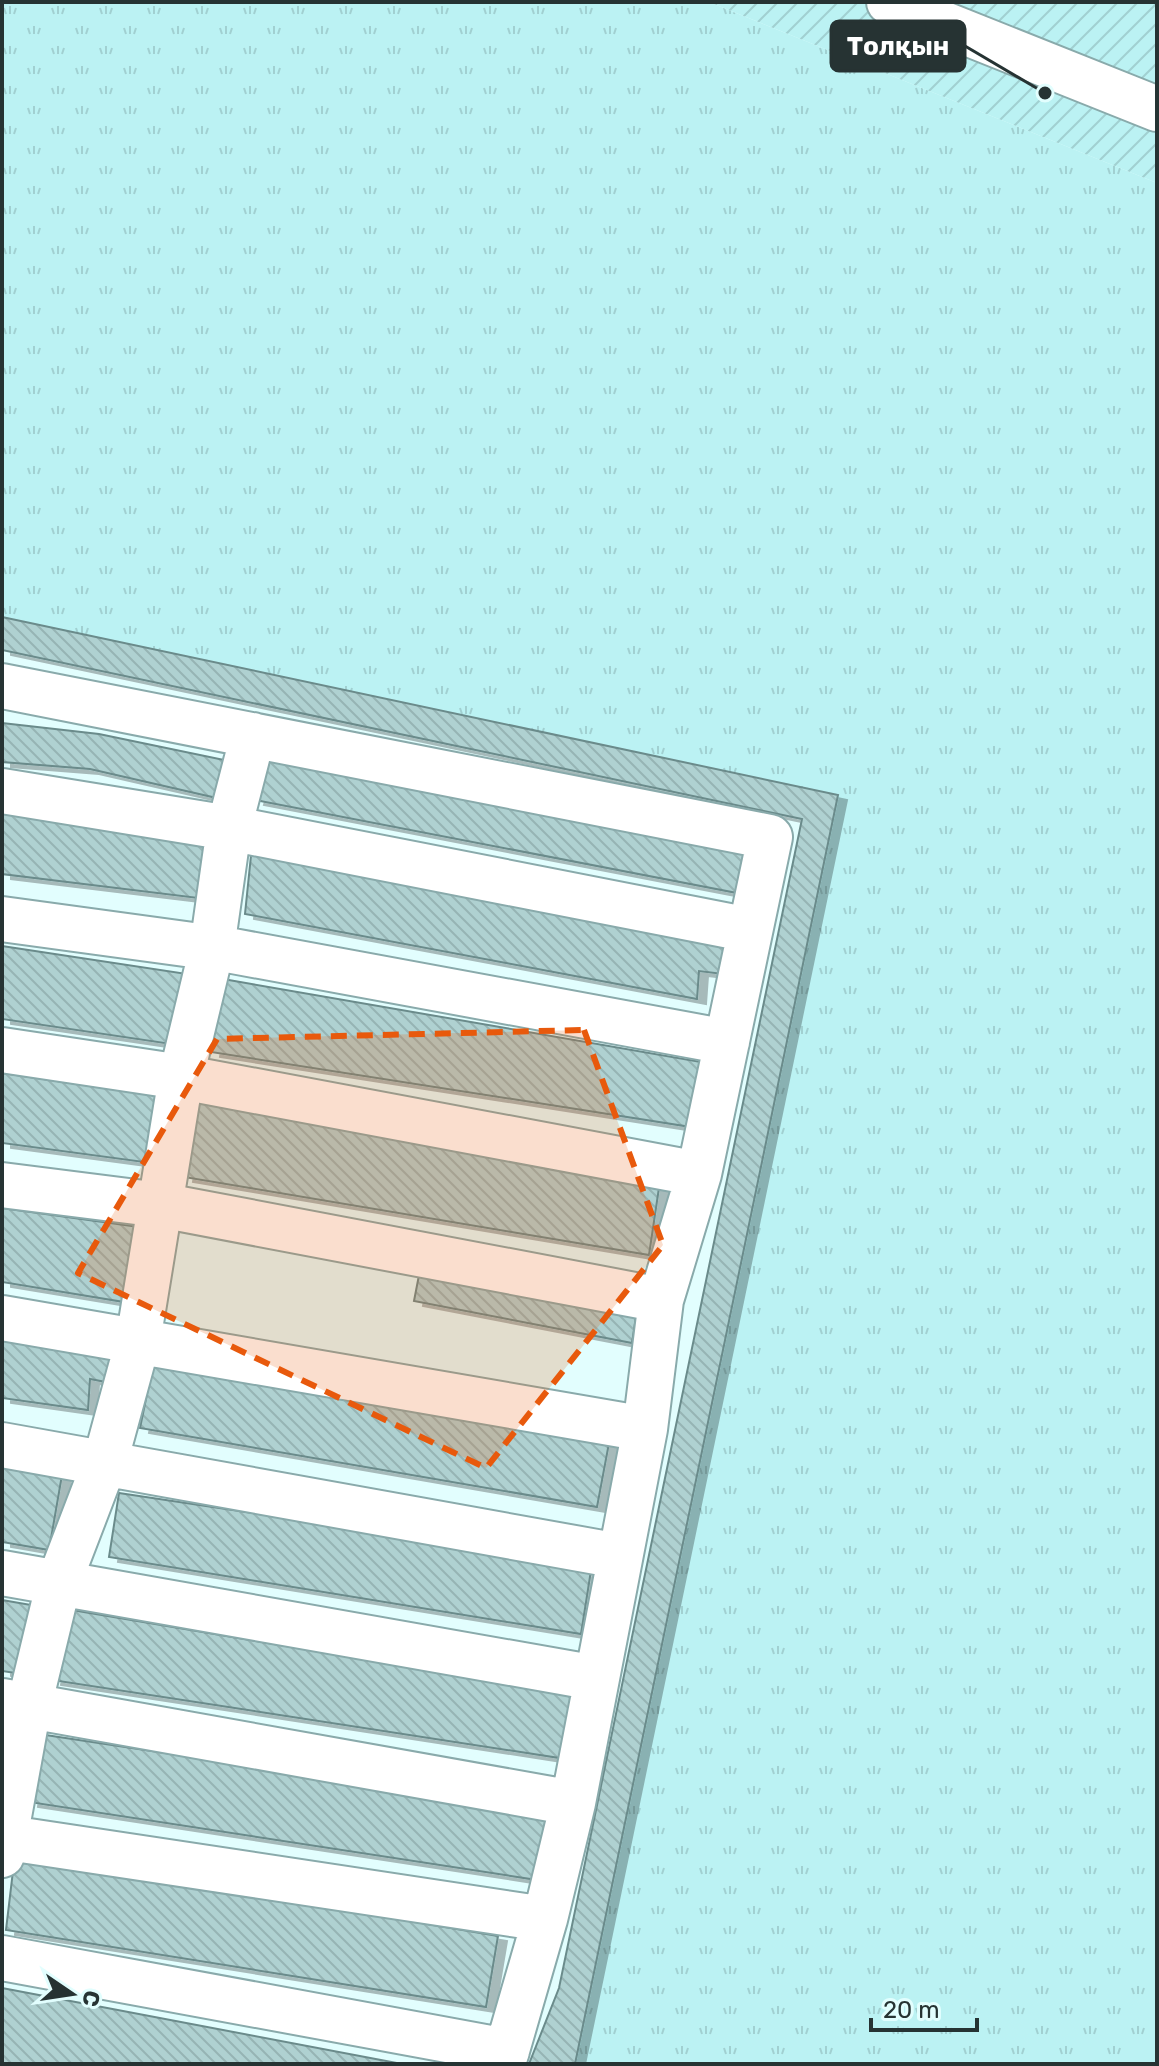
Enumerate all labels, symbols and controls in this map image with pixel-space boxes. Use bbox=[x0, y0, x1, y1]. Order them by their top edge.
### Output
callout: Толқын bbox=[831, 21, 965, 71]
text: Толқын bbox=[847, 31, 949, 62]
north arrow bbox=[32, 1954, 112, 2034]
scale bar bbox=[871, 1982, 977, 2032]
text: С bbox=[76, 1988, 106, 2009]
text: 20 m bbox=[883, 1996, 940, 2024]

